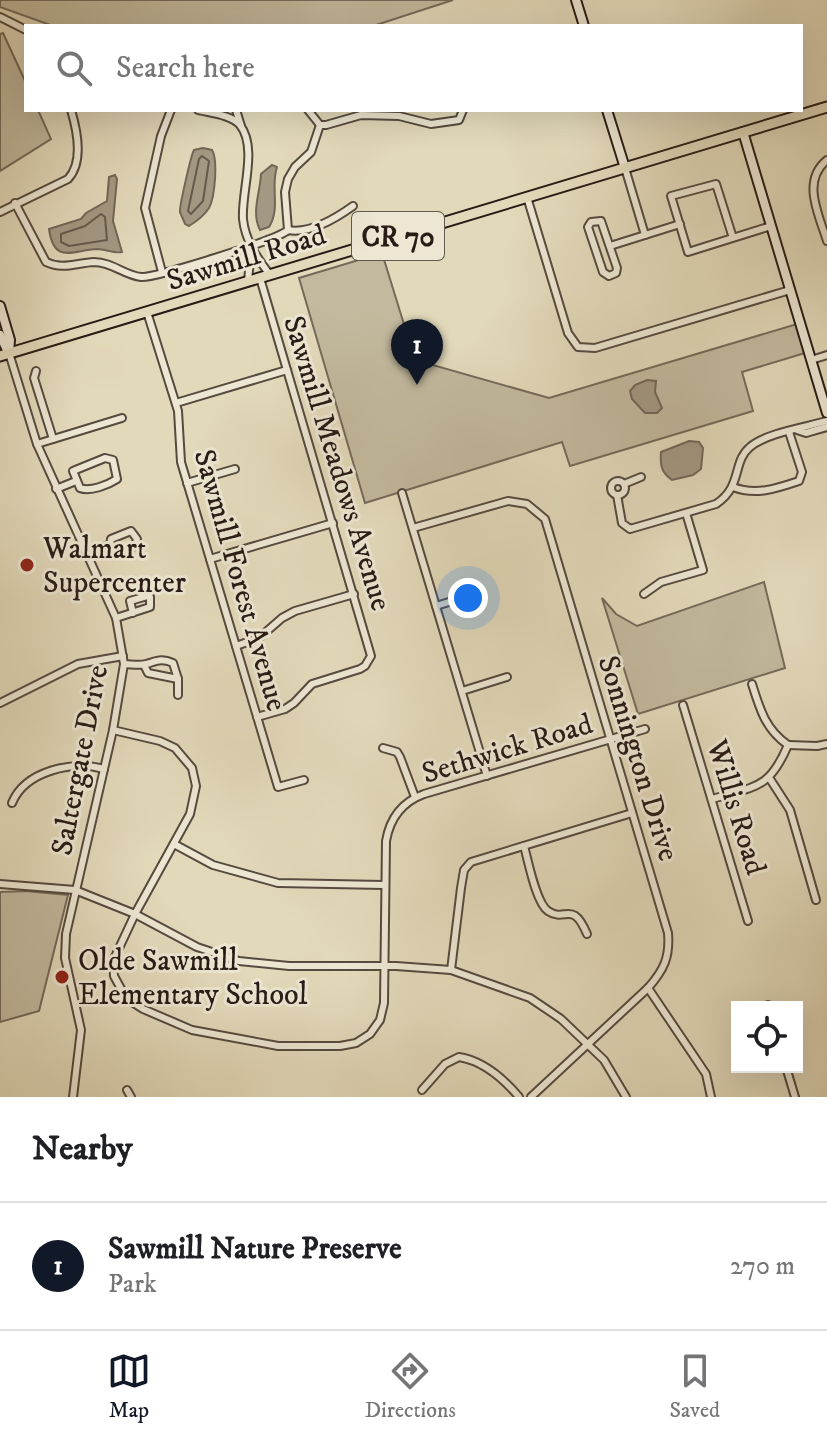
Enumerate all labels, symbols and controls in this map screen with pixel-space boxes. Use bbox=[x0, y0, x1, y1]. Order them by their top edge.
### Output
search box bbox=[24, 24, 803, 112]
icon: search bbox=[52, 46, 96, 90]
text: Search here bbox=[116, 50, 255, 87]
road number: CR 70 bbox=[352, 212, 444, 260]
street label: Sawmill Road bbox=[162, 217, 330, 300]
street label: Sawmill Meadows Avenue bbox=[274, 312, 399, 615]
pin: 1 bbox=[391, 319, 443, 385]
street label: Sawmill Forest Avenue bbox=[185, 445, 295, 715]
place label: Walmart Supercenter bbox=[42, 531, 186, 602]
marker: Walmart Supercenter bbox=[18, 556, 36, 574]
your location bbox=[448, 578, 488, 618]
street label: Sonnington Drive bbox=[589, 651, 686, 866]
street label: Saltergate Drive bbox=[44, 662, 117, 859]
street label: Sethwick Road bbox=[418, 706, 597, 793]
street label: Willis Road bbox=[697, 734, 774, 880]
place label: Olde Sawmill Elementary School bbox=[78, 943, 307, 1014]
marker: Olde Sawmill Elementary School bbox=[53, 968, 71, 986]
map controls bbox=[731, 1001, 803, 1073]
button: locate bbox=[731, 1001, 803, 1073]
text: Nearby bbox=[32, 1128, 133, 1170]
text: Sawmill Nature Preserve bbox=[108, 1231, 402, 1268]
text: 1 bbox=[53, 1250, 63, 1283]
text: 270 m bbox=[730, 1250, 795, 1283]
text: Park bbox=[108, 1268, 157, 1301]
tab: Map bbox=[107, 1349, 151, 1424]
tab: Directions bbox=[365, 1349, 456, 1424]
tab: Saved bbox=[670, 1349, 720, 1424]

